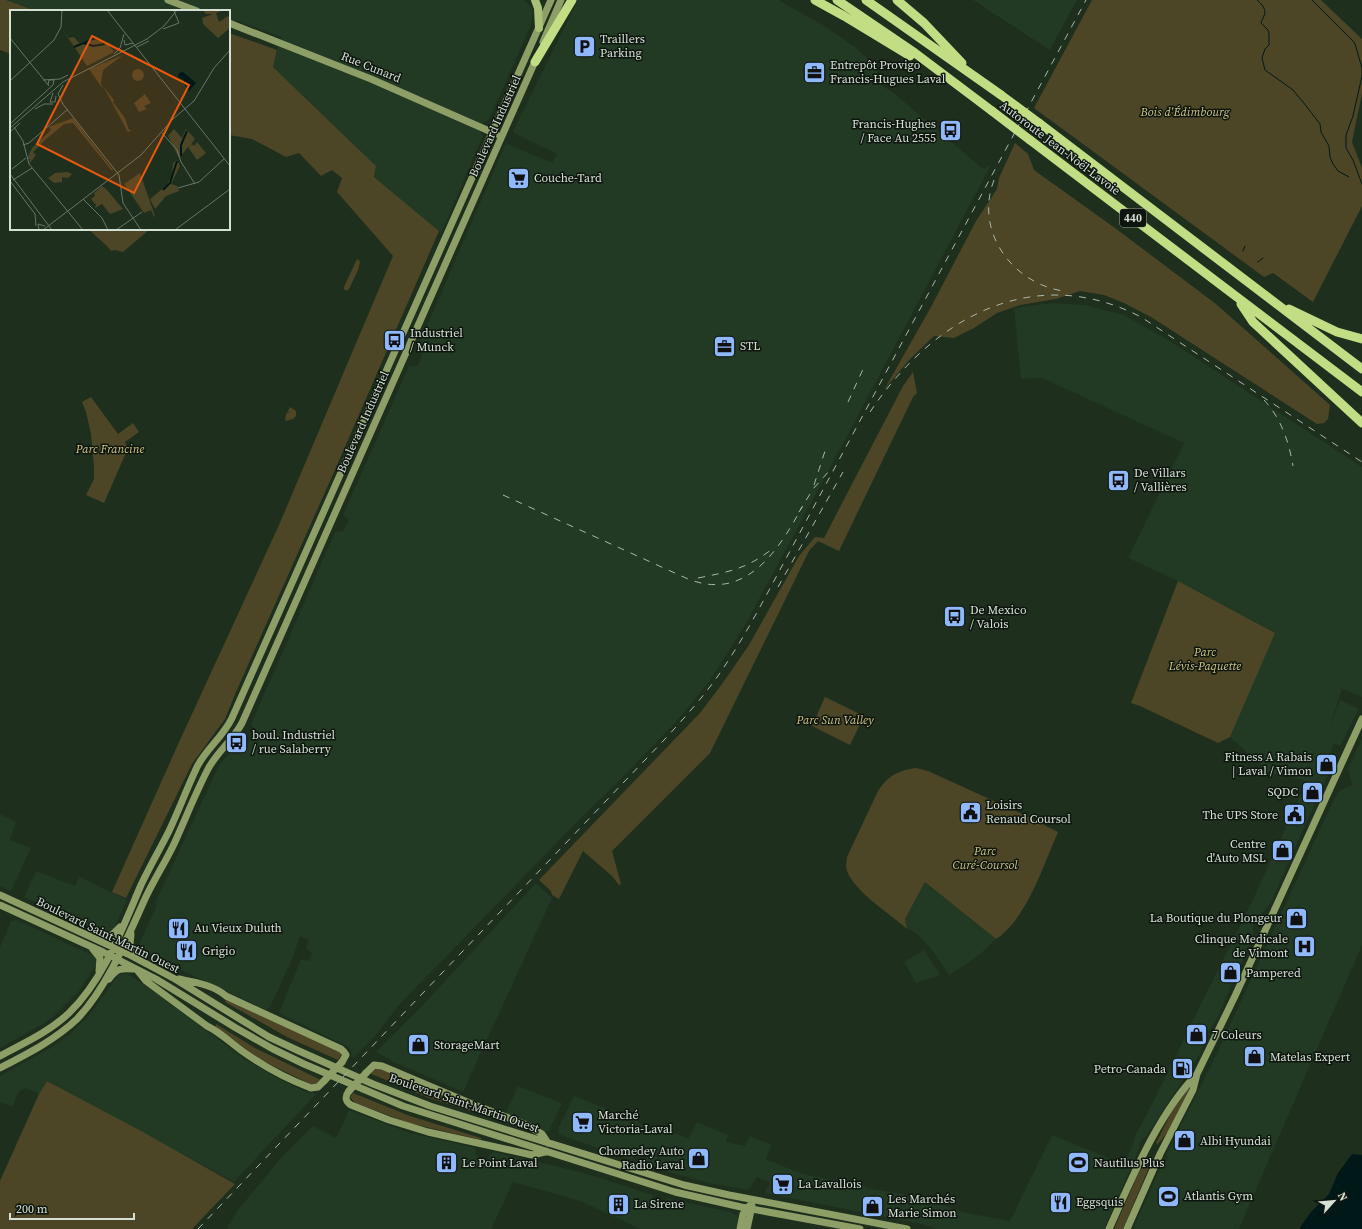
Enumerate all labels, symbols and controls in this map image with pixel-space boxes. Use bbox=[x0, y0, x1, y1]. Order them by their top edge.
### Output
inset map bbox=[10, 10, 230, 230]
place label: Traillers Parking bbox=[600, 31, 645, 61]
parking icon: Traillers Parking bbox=[572, 33, 598, 59]
street label: Rue Cunard bbox=[339, 48, 403, 86]
place label: Entrepôt Provigo Francis-Hugues Laval bbox=[830, 57, 946, 87]
office icon: Entrepôt Provigo Francis-Hugues Laval bbox=[801, 59, 827, 85]
street label: Boulevard Industriel bbox=[465, 72, 525, 179]
street label: Autoroute Jean-Noël-Lavoie bbox=[996, 97, 1124, 199]
park label: Bois d'Édimbourg bbox=[1139, 104, 1231, 120]
place label: Francis-Hughes / Face Au 2555 bbox=[852, 116, 936, 146]
bus stop icon: Francis-Hughes / Face Au 2555 bbox=[938, 118, 964, 144]
supermarket icon: Couche-Tard bbox=[506, 165, 532, 191]
place label: Couche-Tard bbox=[534, 170, 602, 186]
road number: 440 bbox=[1120, 209, 1146, 227]
place label: Industriel / Munck bbox=[410, 325, 463, 355]
bus stop icon: Industriel / Munck bbox=[381, 327, 407, 353]
office icon: STL bbox=[711, 333, 737, 359]
place label: STL bbox=[740, 338, 760, 354]
street label: Boulevard Industriel bbox=[333, 368, 393, 475]
park label: Parc Francine bbox=[75, 441, 144, 457]
place label: De Villars / Vallières bbox=[1134, 465, 1187, 495]
bus stop icon: De Villars / Vallières bbox=[1106, 467, 1132, 493]
place label: De Mexico / Valois bbox=[970, 602, 1027, 632]
bus stop icon: De Mexico / Valois bbox=[942, 604, 968, 630]
park label: Parc Lévis-Paquette bbox=[1168, 644, 1241, 674]
park label: Parc Sun Valley bbox=[795, 712, 874, 728]
place label: boul. Industriel / rue Salaberry bbox=[252, 727, 336, 757]
bus stop icon: boul. Industriel / rue Salaberry bbox=[224, 729, 250, 755]
place label: Fitness A Rabais | Laval / Vimon bbox=[1225, 749, 1312, 779]
shop icon: Fitness A Rabais | Laval / Vimon bbox=[1314, 751, 1340, 777]
shop icon: SQDC bbox=[1300, 779, 1326, 805]
place label: SQDC bbox=[1267, 784, 1298, 800]
place label: Loisirs Renaud Coursol bbox=[986, 797, 1071, 827]
public building icon: Loisirs Renaud Coursol bbox=[958, 799, 984, 825]
public building icon: The UPS Store bbox=[1281, 802, 1307, 828]
place label: The UPS Store bbox=[1202, 807, 1278, 823]
place label: Centre d'Auto MSL bbox=[1206, 836, 1266, 866]
shop icon: Centre d'Auto MSL bbox=[1269, 838, 1295, 864]
park label: Parc Curé-Coursol bbox=[952, 843, 1018, 873]
street label: Boulevard Saint-Martin Ouest bbox=[34, 893, 182, 977]
shop icon: La Boutique du Plongeur bbox=[1284, 905, 1310, 931]
place label: La Boutique du Plongeur bbox=[1150, 910, 1282, 926]
restaurant icon: Au Vieux Duluth bbox=[166, 915, 192, 941]
place label: Au Vieux Duluth bbox=[194, 920, 282, 936]
place label: Clinque Medicale de Vimont bbox=[1195, 931, 1288, 961]
hospital icon: Clinque Medicale de Vimont bbox=[1291, 933, 1317, 959]
restaurant icon: Grigio bbox=[174, 938, 200, 964]
place label: Grigio bbox=[202, 943, 236, 959]
shop icon: Pampered bbox=[1217, 960, 1243, 986]
place label: Pampered bbox=[1246, 965, 1301, 981]
shop icon: 7 Coleurs bbox=[1184, 1022, 1210, 1048]
place label: 7 Coleurs bbox=[1212, 1027, 1262, 1043]
shop icon: StorageMart bbox=[406, 1032, 432, 1058]
place label: StorageMart bbox=[434, 1037, 500, 1053]
shop icon: Matelas Expert bbox=[1241, 1044, 1267, 1070]
place label: Matelas Expert bbox=[1270, 1049, 1350, 1065]
fuel station icon: Petro-Canada bbox=[1169, 1056, 1195, 1082]
place label: Petro-Canada bbox=[1094, 1061, 1167, 1077]
street label: Boulevard Saint-Martin Ouest bbox=[387, 1070, 541, 1136]
place label: Marché Victoria-Laval bbox=[598, 1107, 673, 1137]
supermarket icon: Marché Victoria-Laval bbox=[569, 1109, 595, 1135]
shop icon: Albi Hyundai bbox=[1171, 1128, 1197, 1154]
place label: Albi Hyundai bbox=[1200, 1133, 1271, 1149]
place label: Chomedey Auto Radio Laval bbox=[599, 1143, 684, 1173]
shop icon: Chomedey Auto Radio Laval bbox=[686, 1145, 712, 1171]
building icon: Le Point Laval bbox=[434, 1150, 460, 1176]
sports icon: Nautilus Plus bbox=[1066, 1150, 1092, 1176]
place label: Le Point Laval bbox=[462, 1155, 538, 1171]
place label: Nautilus Plus bbox=[1094, 1155, 1164, 1171]
supermarket icon: La Lavallois bbox=[770, 1171, 796, 1197]
place label: La Lavallois bbox=[798, 1176, 862, 1192]
north arrow bbox=[1314, 1181, 1354, 1221]
sports icon: Atlantis Gym bbox=[1155, 1183, 1181, 1209]
place label: Atlantis Gym bbox=[1184, 1188, 1253, 1204]
restaurant icon: Eggsquis bbox=[1047, 1189, 1073, 1215]
text: N bbox=[1334, 1190, 1351, 1204]
building icon: La Sirene bbox=[606, 1191, 632, 1217]
place label: Les Marchés Marie Simon bbox=[888, 1191, 957, 1221]
shop icon: Les Marchés Marie Simon bbox=[859, 1193, 885, 1219]
place label: Eggsquis bbox=[1076, 1194, 1123, 1210]
scale bar bbox=[10, 1195, 134, 1221]
place label: La Sirene bbox=[634, 1196, 684, 1212]
text: 200 m bbox=[16, 1201, 48, 1217]

